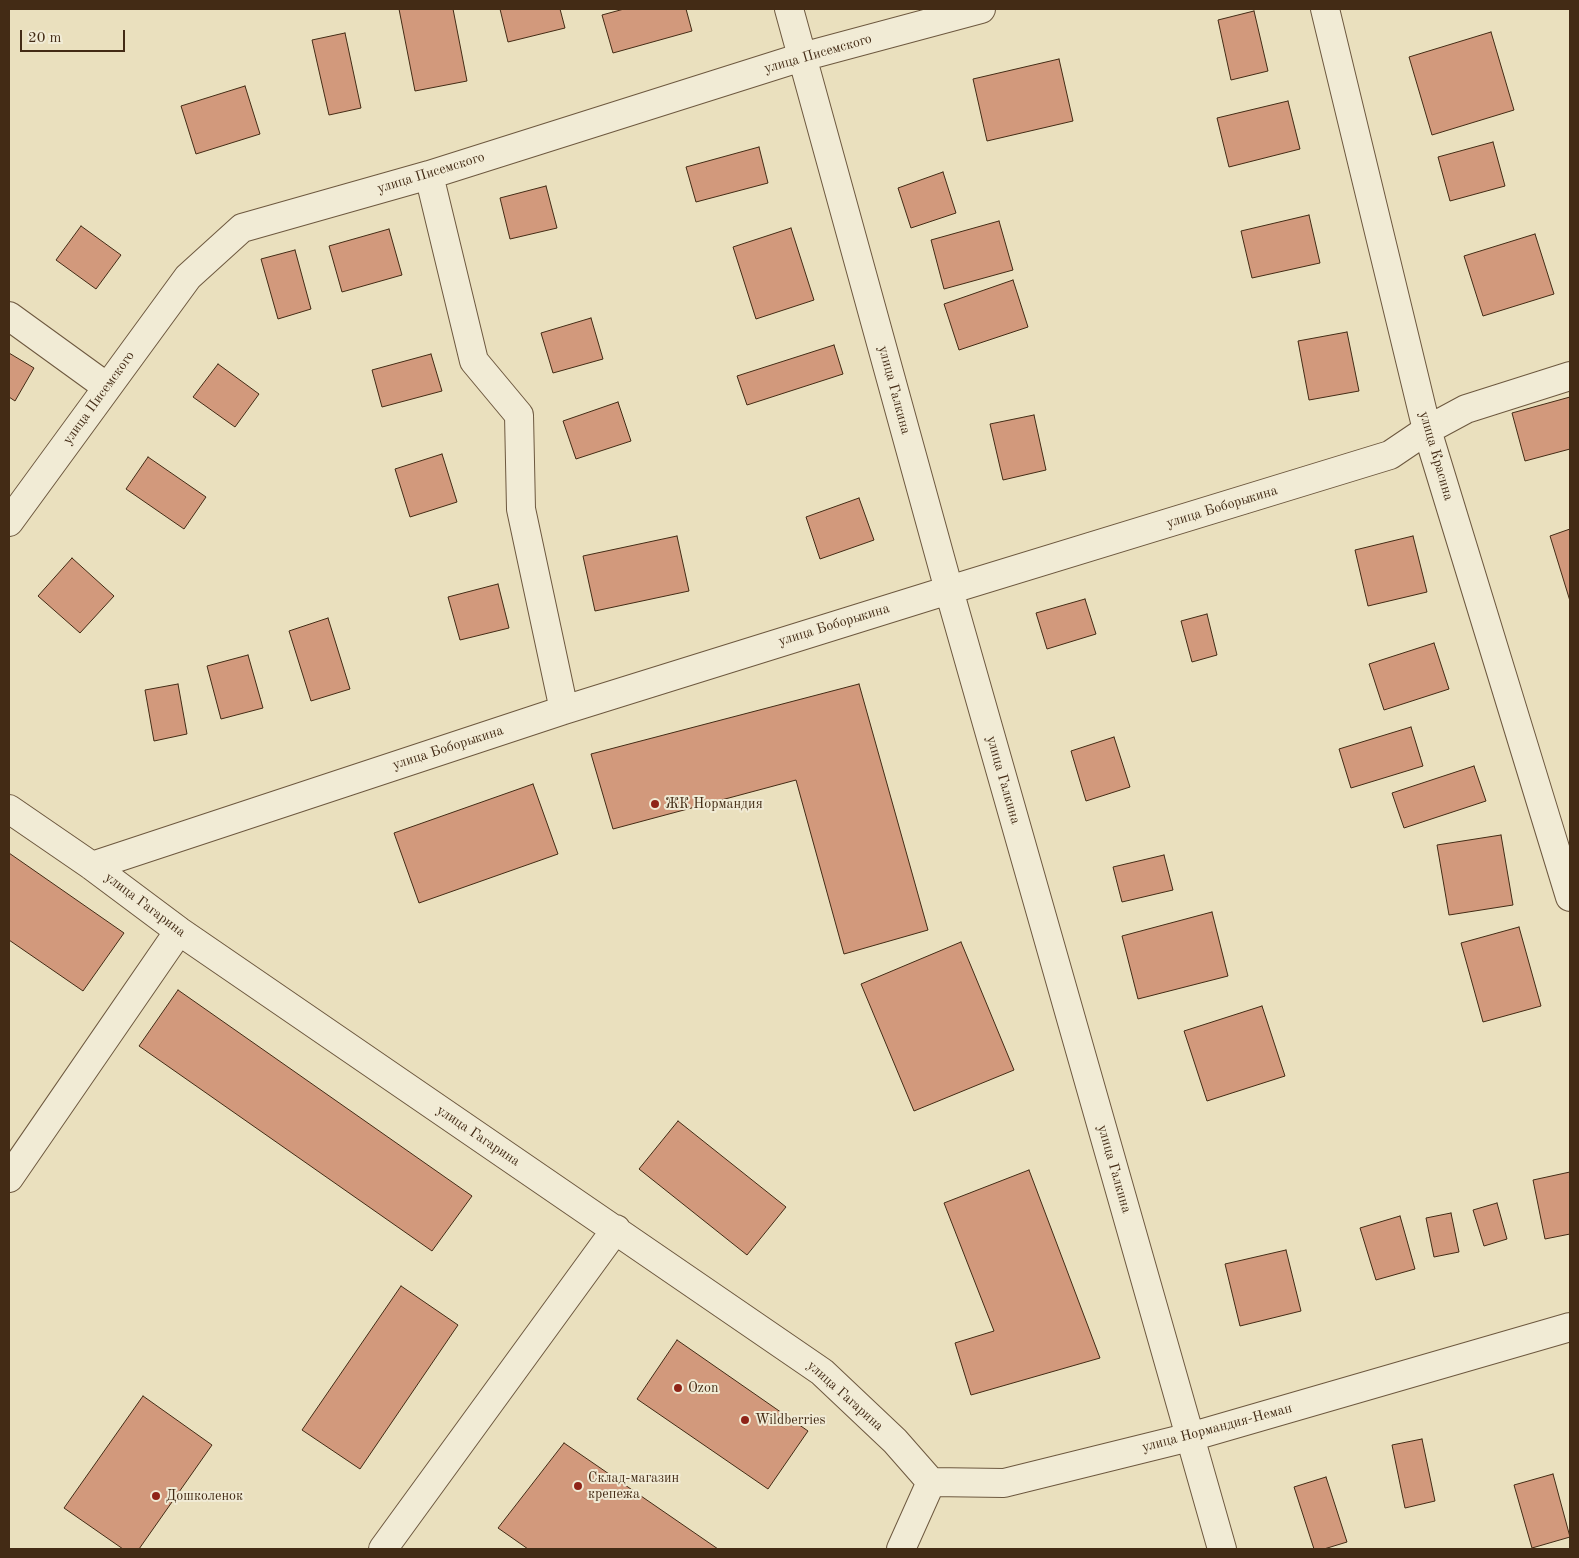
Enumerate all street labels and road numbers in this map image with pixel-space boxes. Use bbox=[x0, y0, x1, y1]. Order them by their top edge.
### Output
street label: улица Писемского bbox=[762, 31, 874, 77]
street label: улица Писемского bbox=[375, 149, 487, 197]
street label: улица Галкина bbox=[874, 344, 914, 436]
street label: улица Писемского bbox=[59, 348, 139, 448]
street label: улица Красина bbox=[1415, 409, 1457, 503]
street label: улица Боборыкина bbox=[1164, 482, 1280, 532]
street label: улица Боборыкина bbox=[776, 600, 892, 650]
street label: улица Боборыкина bbox=[391, 722, 505, 774]
street label: улица Галкина bbox=[982, 734, 1024, 826]
street label: улица Гагарина bbox=[101, 869, 189, 941]
street label: улица Гагарина bbox=[433, 1102, 523, 1170]
street label: улица Галкина bbox=[1093, 1123, 1135, 1215]
street label: улица Гагарина bbox=[803, 1357, 887, 1435]
street label: улица Нормандия-Неман bbox=[1140, 1400, 1294, 1456]

